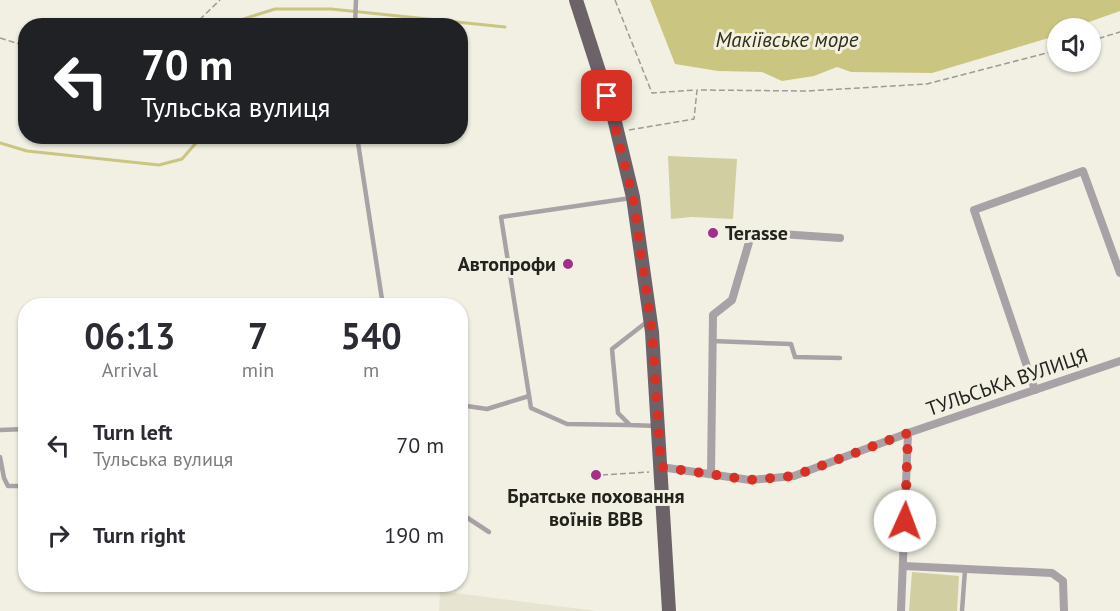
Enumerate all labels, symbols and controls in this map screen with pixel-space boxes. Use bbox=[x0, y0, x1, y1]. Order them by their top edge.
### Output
map controls bbox=[1047, 18, 1101, 72]
button: sound bbox=[1047, 18, 1101, 72]
water label: Макіївське море bbox=[716, 26, 859, 53]
text: 70 m bbox=[141, 37, 233, 92]
icon: left bbox=[42, 42, 120, 120]
pin bbox=[581, 70, 632, 121]
icon: arrive bbox=[590, 79, 623, 112]
text: Тульська вулиця bbox=[141, 90, 330, 124]
place label: Terasse bbox=[725, 220, 788, 246]
marker: Terasse bbox=[706, 226, 720, 240]
place label: Автопрофи bbox=[458, 251, 556, 277]
marker: Автопрофи bbox=[561, 257, 575, 271]
text: 06:13 bbox=[84, 312, 176, 359]
text: 7 bbox=[248, 312, 268, 359]
text: 540 bbox=[341, 312, 402, 359]
street label: ТУЛЬСЬКА ВУЛИЦЯ bbox=[923, 342, 1091, 422]
text: Arrival bbox=[102, 357, 158, 383]
text: min bbox=[242, 357, 274, 383]
text: m bbox=[363, 357, 379, 383]
text: Turn left bbox=[93, 418, 173, 446]
icon: left bbox=[42, 429, 75, 462]
text: 70 m bbox=[396, 431, 444, 459]
text: Тульська вулиця bbox=[93, 446, 233, 472]
marker: Братське поховання воїнів ВВВ bbox=[589, 468, 603, 482]
place label: Братське поховання воїнів ВВВ bbox=[507, 483, 685, 532]
position arrow bbox=[873, 489, 937, 553]
icon: right bbox=[42, 519, 75, 552]
text: Turn right bbox=[93, 521, 185, 549]
text: 190 m bbox=[384, 521, 444, 549]

